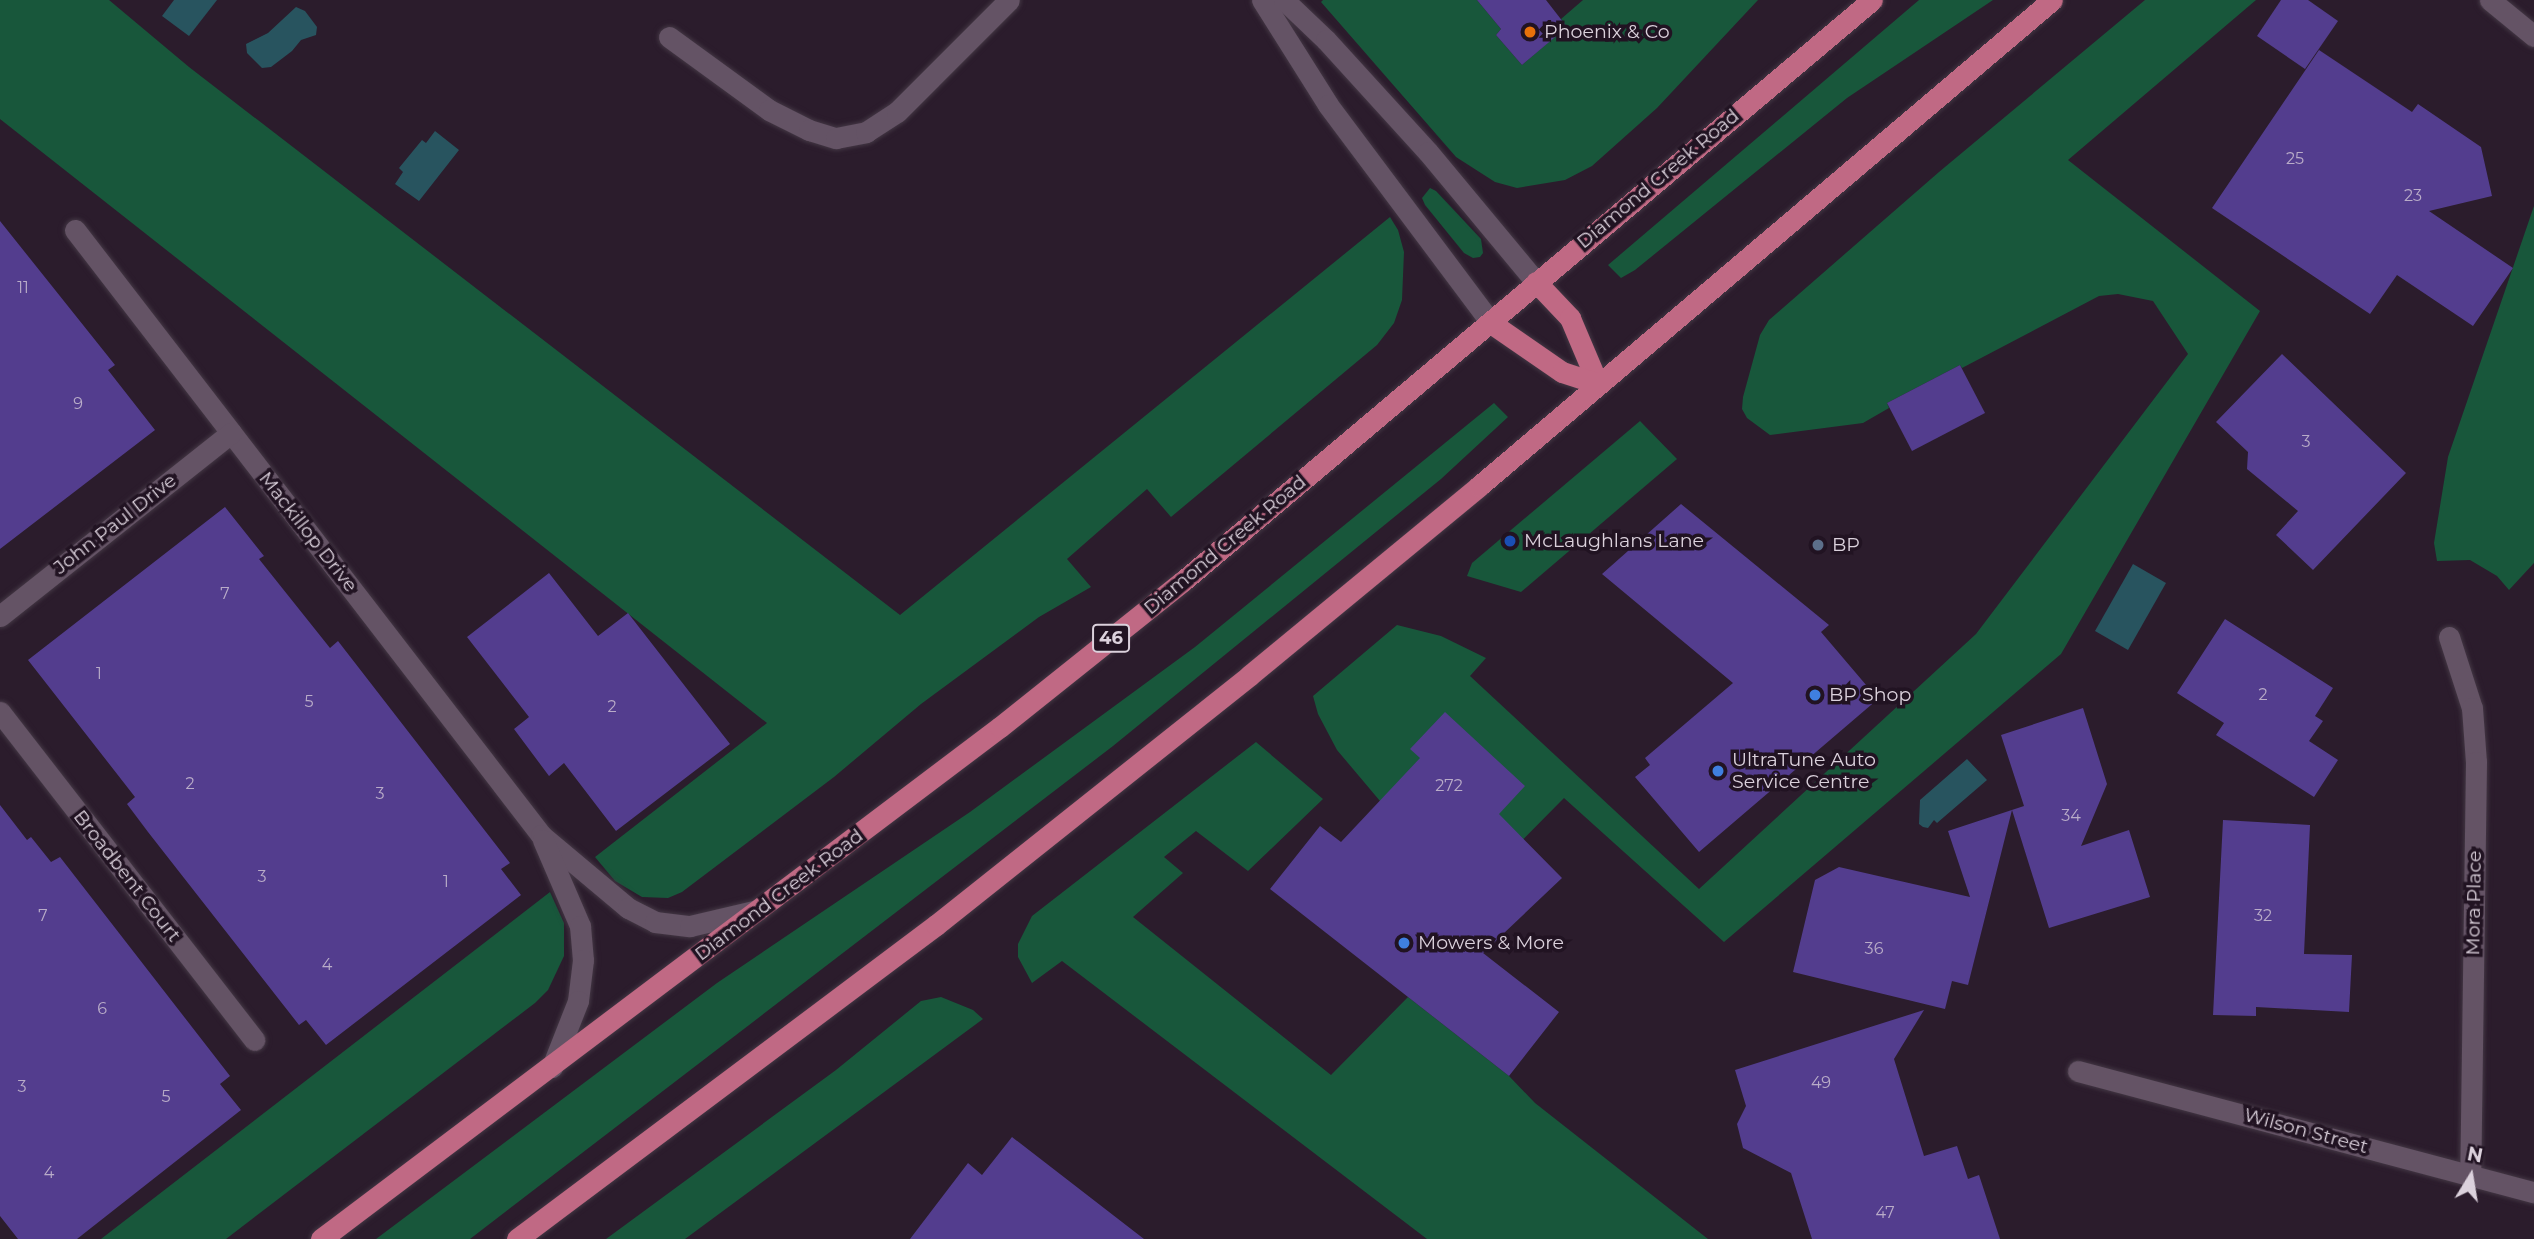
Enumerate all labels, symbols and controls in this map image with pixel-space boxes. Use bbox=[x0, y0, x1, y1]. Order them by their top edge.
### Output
place label: Phoenix & Co bbox=[1544, 21, 1670, 43]
marker: Phoenix & Co bbox=[1522, 24, 1538, 40]
street label: Diamond Creek Road bbox=[1572, 105, 1744, 253]
house number: 25 bbox=[2286, 149, 2304, 169]
house number: 23 bbox=[2404, 186, 2422, 206]
house number: 11 bbox=[17, 278, 29, 298]
house number: 9 bbox=[73, 394, 83, 414]
house number: 3 bbox=[2301, 432, 2311, 452]
street label: Mackillop Drive bbox=[254, 467, 362, 597]
street label: John Paul Drive bbox=[49, 469, 181, 579]
street label: Diamond Creek Road bbox=[1139, 471, 1311, 619]
place label: McLaughlans Lane bbox=[1524, 530, 1704, 552]
marker: McLaughlans Lane bbox=[1502, 533, 1518, 549]
place label: BP bbox=[1832, 534, 1860, 556]
marker: BP bbox=[1810, 537, 1826, 553]
house number: 7 bbox=[220, 584, 230, 604]
road number: 46 bbox=[1092, 624, 1130, 652]
house number: 1 bbox=[96, 664, 102, 684]
place label: BP Shop bbox=[1829, 684, 1911, 706]
house number: 2 bbox=[2258, 685, 2268, 705]
marker: BP Shop bbox=[1807, 687, 1823, 703]
house number: 5 bbox=[304, 692, 314, 712]
house number: 2 bbox=[607, 697, 617, 717]
place label: UltraTune Auto Service Centre bbox=[1732, 749, 1876, 793]
marker: UltraTune Auto Service Centre bbox=[1710, 763, 1726, 779]
house number: 2 bbox=[185, 774, 195, 794]
house number: 272 bbox=[1435, 776, 1463, 796]
house number: 3 bbox=[375, 784, 385, 804]
street label: Broadbent Court bbox=[68, 806, 186, 946]
house number: 34 bbox=[2061, 806, 2081, 826]
street label: Diamond Creek Road bbox=[690, 824, 868, 966]
street label: Mora Place bbox=[2462, 850, 2486, 956]
house number: 3 bbox=[257, 867, 267, 887]
house number: 1 bbox=[443, 872, 449, 892]
house number: 7 bbox=[38, 906, 48, 926]
house number: 32 bbox=[2254, 906, 2272, 926]
place label: Mowers & More bbox=[1418, 932, 1564, 954]
marker: Mowers & More bbox=[1396, 935, 1412, 951]
house number: 36 bbox=[1865, 939, 1883, 959]
house number: 4 bbox=[322, 955, 332, 975]
house number: 6 bbox=[97, 999, 107, 1019]
house number: 49 bbox=[1811, 1073, 1831, 1093]
house number: 3 bbox=[17, 1077, 27, 1097]
house number: 5 bbox=[161, 1087, 171, 1107]
street label: Wilson Street bbox=[2241, 1103, 2371, 1159]
north arrow bbox=[2436, 1141, 2506, 1211]
text: N bbox=[2465, 1142, 2485, 1168]
house number: 4 bbox=[44, 1163, 54, 1183]
house number: 47 bbox=[1875, 1203, 1895, 1223]

